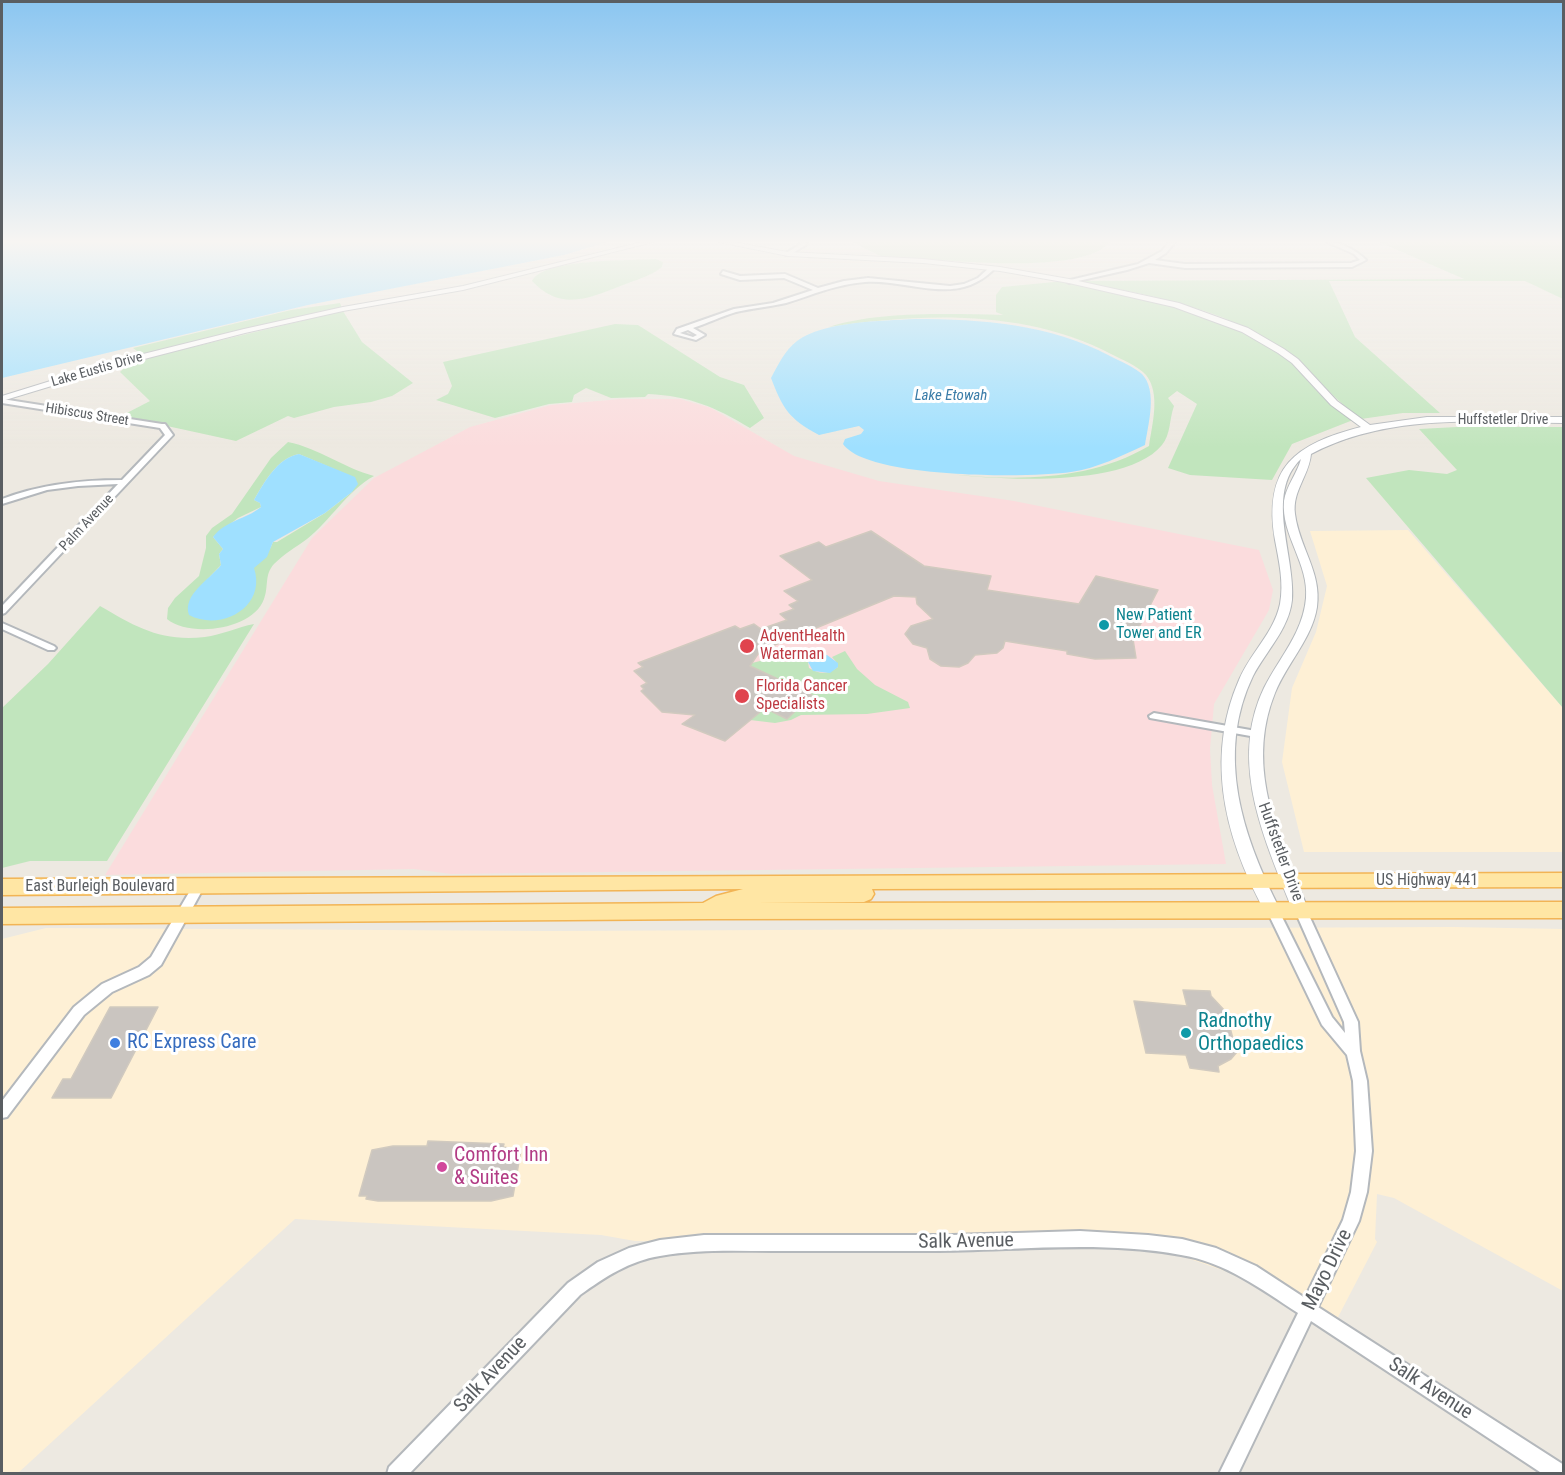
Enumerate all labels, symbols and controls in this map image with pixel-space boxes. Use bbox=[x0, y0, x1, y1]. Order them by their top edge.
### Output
street label: Lake Eustis Drive bbox=[49, 349, 145, 391]
water label: Lake Etowah bbox=[915, 387, 987, 405]
street label: Hibiscus Street bbox=[44, 400, 130, 430]
street label: Huffstetler Drive bbox=[1458, 412, 1548, 428]
street label: Palm Avenue bbox=[56, 491, 118, 555]
place label: New Patient Tower and ER bbox=[1116, 606, 1202, 644]
marker: New Patient Tower and ER bbox=[1097, 618, 1111, 632]
place label: AdventHealth Waterman bbox=[760, 627, 845, 665]
marker: AdventHealth Waterman bbox=[738, 637, 756, 655]
place label: Florida Cancer Specialists bbox=[756, 677, 847, 715]
marker: Florida Cancer Specialists bbox=[733, 687, 751, 705]
street label: Huffstetler Drive bbox=[1253, 800, 1307, 904]
street label: US Highway 441 bbox=[1376, 871, 1478, 891]
street label: East Burleigh Boulevard bbox=[25, 877, 175, 897]
place label: Radnothy Orthopaedics bbox=[1198, 1010, 1304, 1057]
marker: Radnothy Orthopaedics bbox=[1179, 1026, 1193, 1040]
place label: RC Express Care bbox=[127, 1031, 256, 1055]
marker: RC Express Care bbox=[108, 1036, 122, 1050]
place label: Comfort Inn & Suites bbox=[454, 1144, 548, 1191]
marker: Comfort Inn & Suites bbox=[435, 1160, 449, 1174]
street label: Mayo Drive bbox=[1298, 1226, 1358, 1314]
street label: Salk Avenue bbox=[918, 1229, 1014, 1255]
street label: Salk Avenue bbox=[450, 1332, 532, 1418]
street label: Salk Avenue bbox=[1383, 1353, 1477, 1425]

